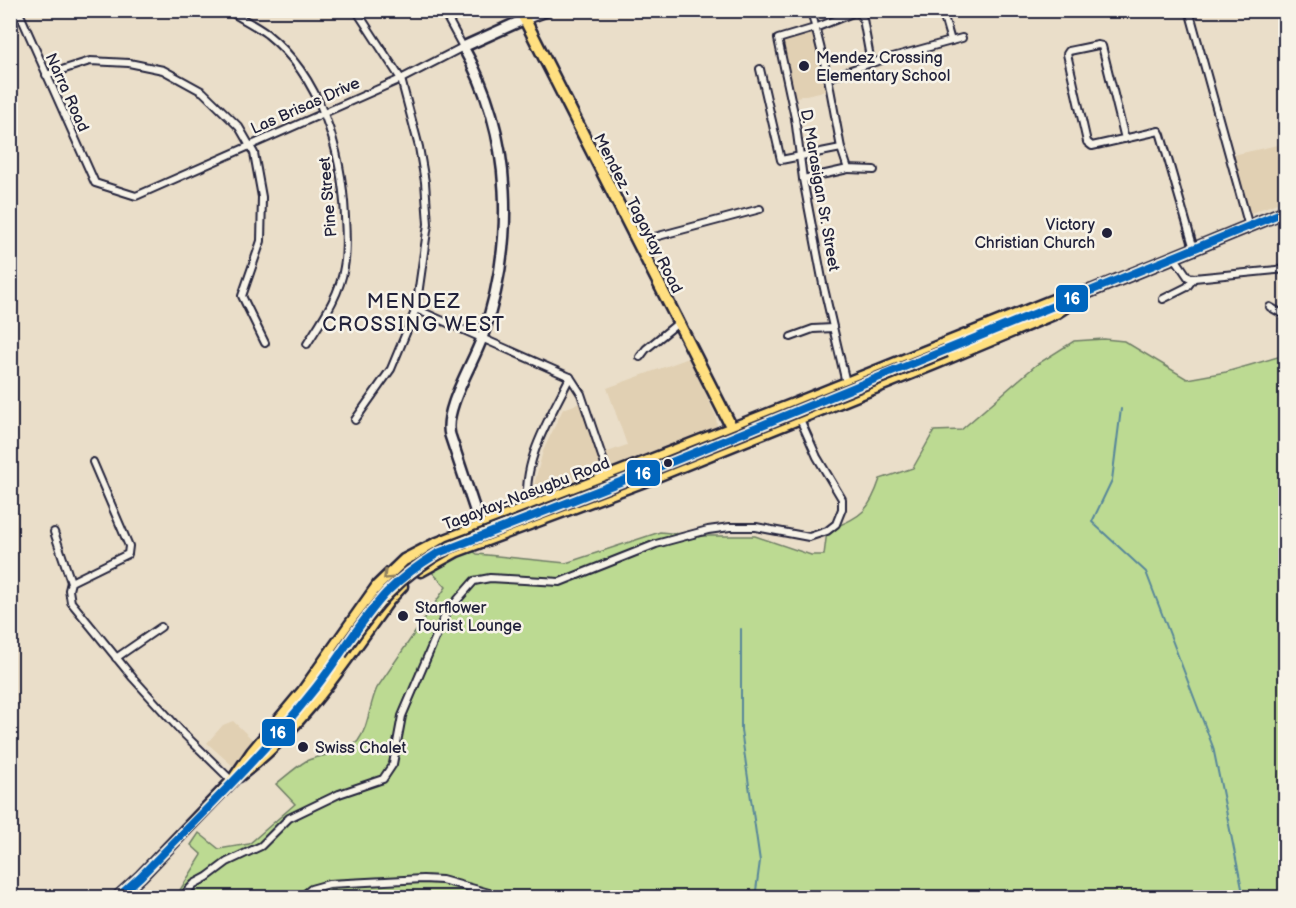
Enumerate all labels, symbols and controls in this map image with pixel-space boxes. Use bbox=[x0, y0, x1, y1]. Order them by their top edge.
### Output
place label: Mendez Crossing Elementary School bbox=[816, 49, 950, 86]
street label: Narra Road bbox=[41, 50, 92, 135]
marker: Mendez Crossing Elementary School bbox=[797, 59, 811, 73]
street label: Las Brisas Drive bbox=[248, 74, 364, 139]
street label: D. Marasigan Sr. Street bbox=[796, 108, 843, 273]
street label: Mendez - Tagaytay Road bbox=[589, 131, 686, 297]
street label: Pine Street bbox=[316, 156, 341, 238]
place label: Victory Christian Church bbox=[974, 216, 1096, 253]
marker: Victory Christian Church bbox=[1100, 226, 1114, 240]
line badge: 16 bbox=[1055, 284, 1089, 313]
district label: MENDEZ CROSSING WEST bbox=[322, 290, 506, 337]
text: 16 bbox=[1064, 290, 1081, 309]
street label: Tagaytay-Nasugbu Road bbox=[440, 454, 613, 535]
unlabelled marker bbox=[662, 457, 674, 469]
line badge: 16 bbox=[626, 459, 661, 487]
text: 16 bbox=[635, 465, 652, 484]
one-way arrow bbox=[383, 568, 394, 579]
place label: Starflower Tourist Lounge bbox=[415, 599, 522, 636]
marker: Starflower Tourist Lounge bbox=[396, 609, 410, 623]
line badge: 16 bbox=[261, 718, 296, 747]
text: 16 bbox=[270, 724, 287, 743]
place label: Swiss Chalet bbox=[315, 739, 407, 758]
marker: Swiss Chalet bbox=[296, 740, 310, 754]

